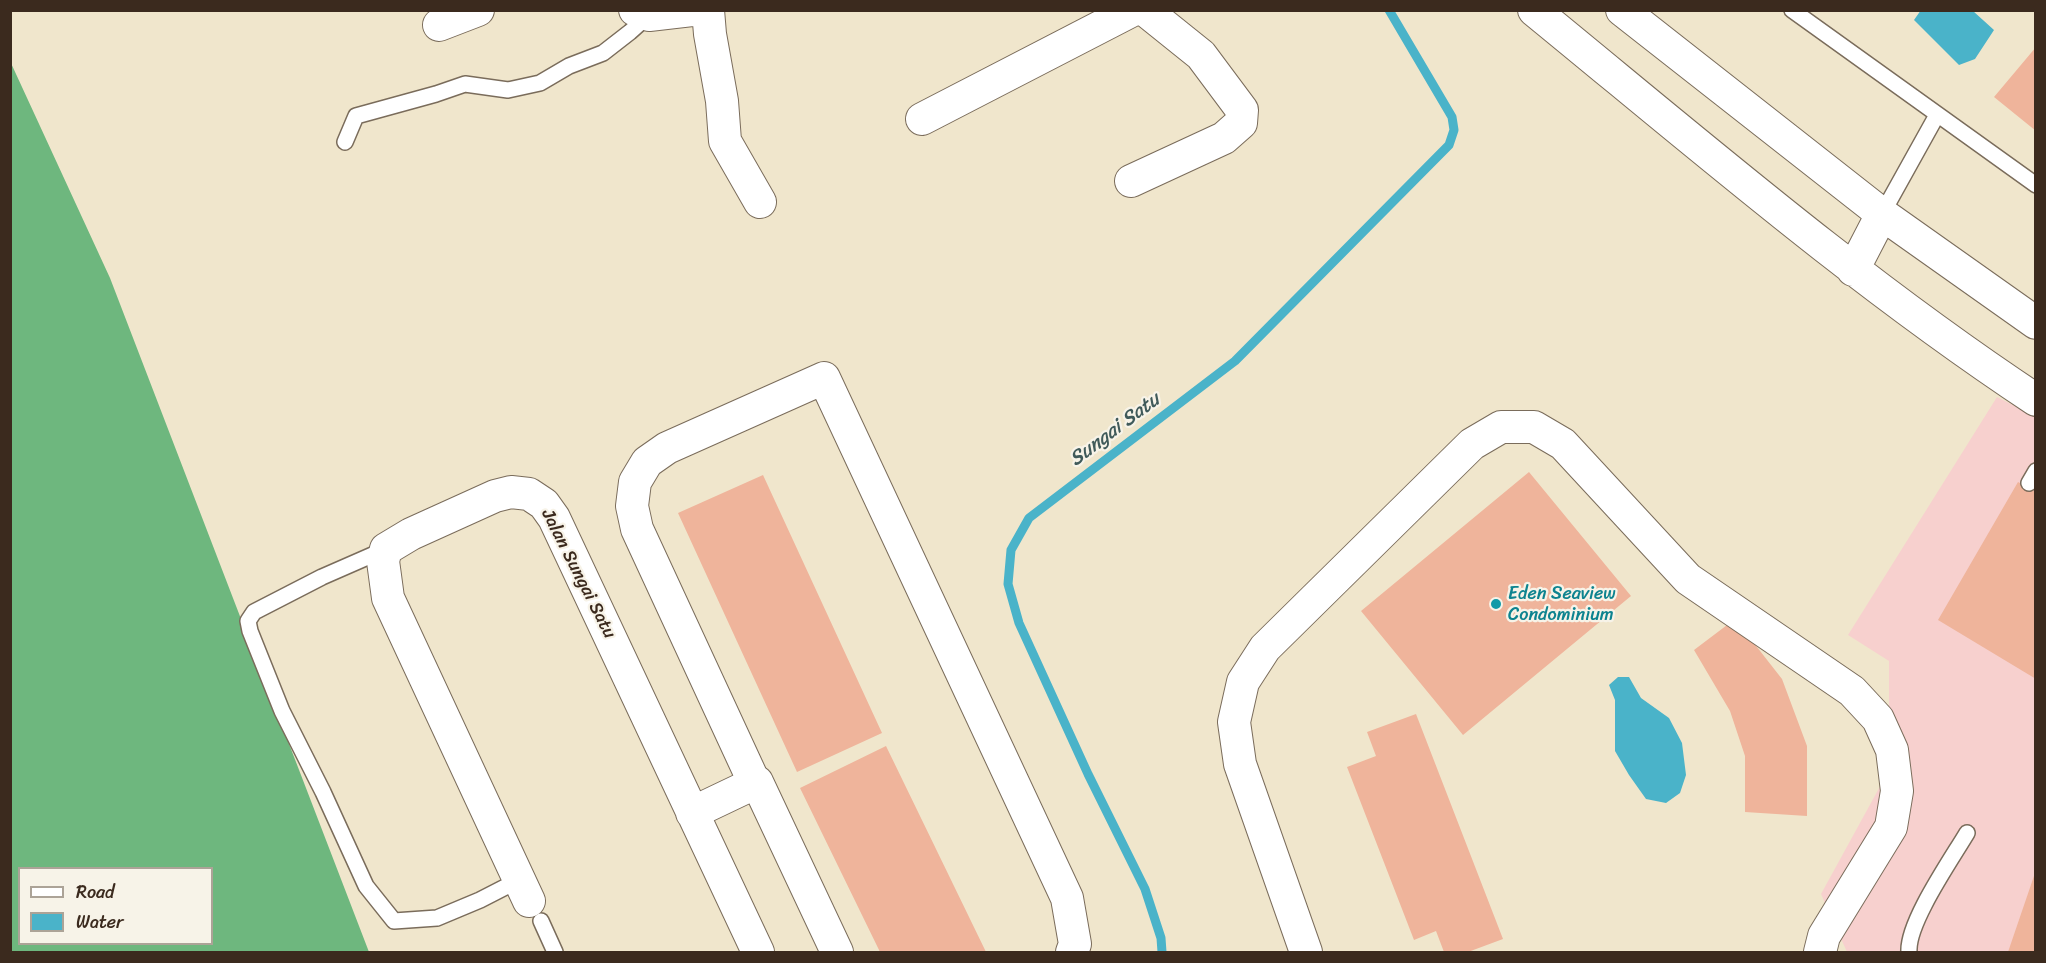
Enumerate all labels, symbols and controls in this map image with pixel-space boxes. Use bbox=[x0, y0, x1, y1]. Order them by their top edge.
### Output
water label: Sungai Satu bbox=[1065, 388, 1165, 472]
street label: Jalan Sungai Satu bbox=[536, 506, 620, 642]
place label: Eden Seaview Condominium bbox=[1508, 583, 1616, 626]
marker: Eden Seaview Condominium bbox=[1489, 597, 1503, 611]
legend bbox=[18, 867, 213, 945]
text: Road bbox=[76, 876, 115, 908]
text: Water bbox=[76, 906, 123, 938]

